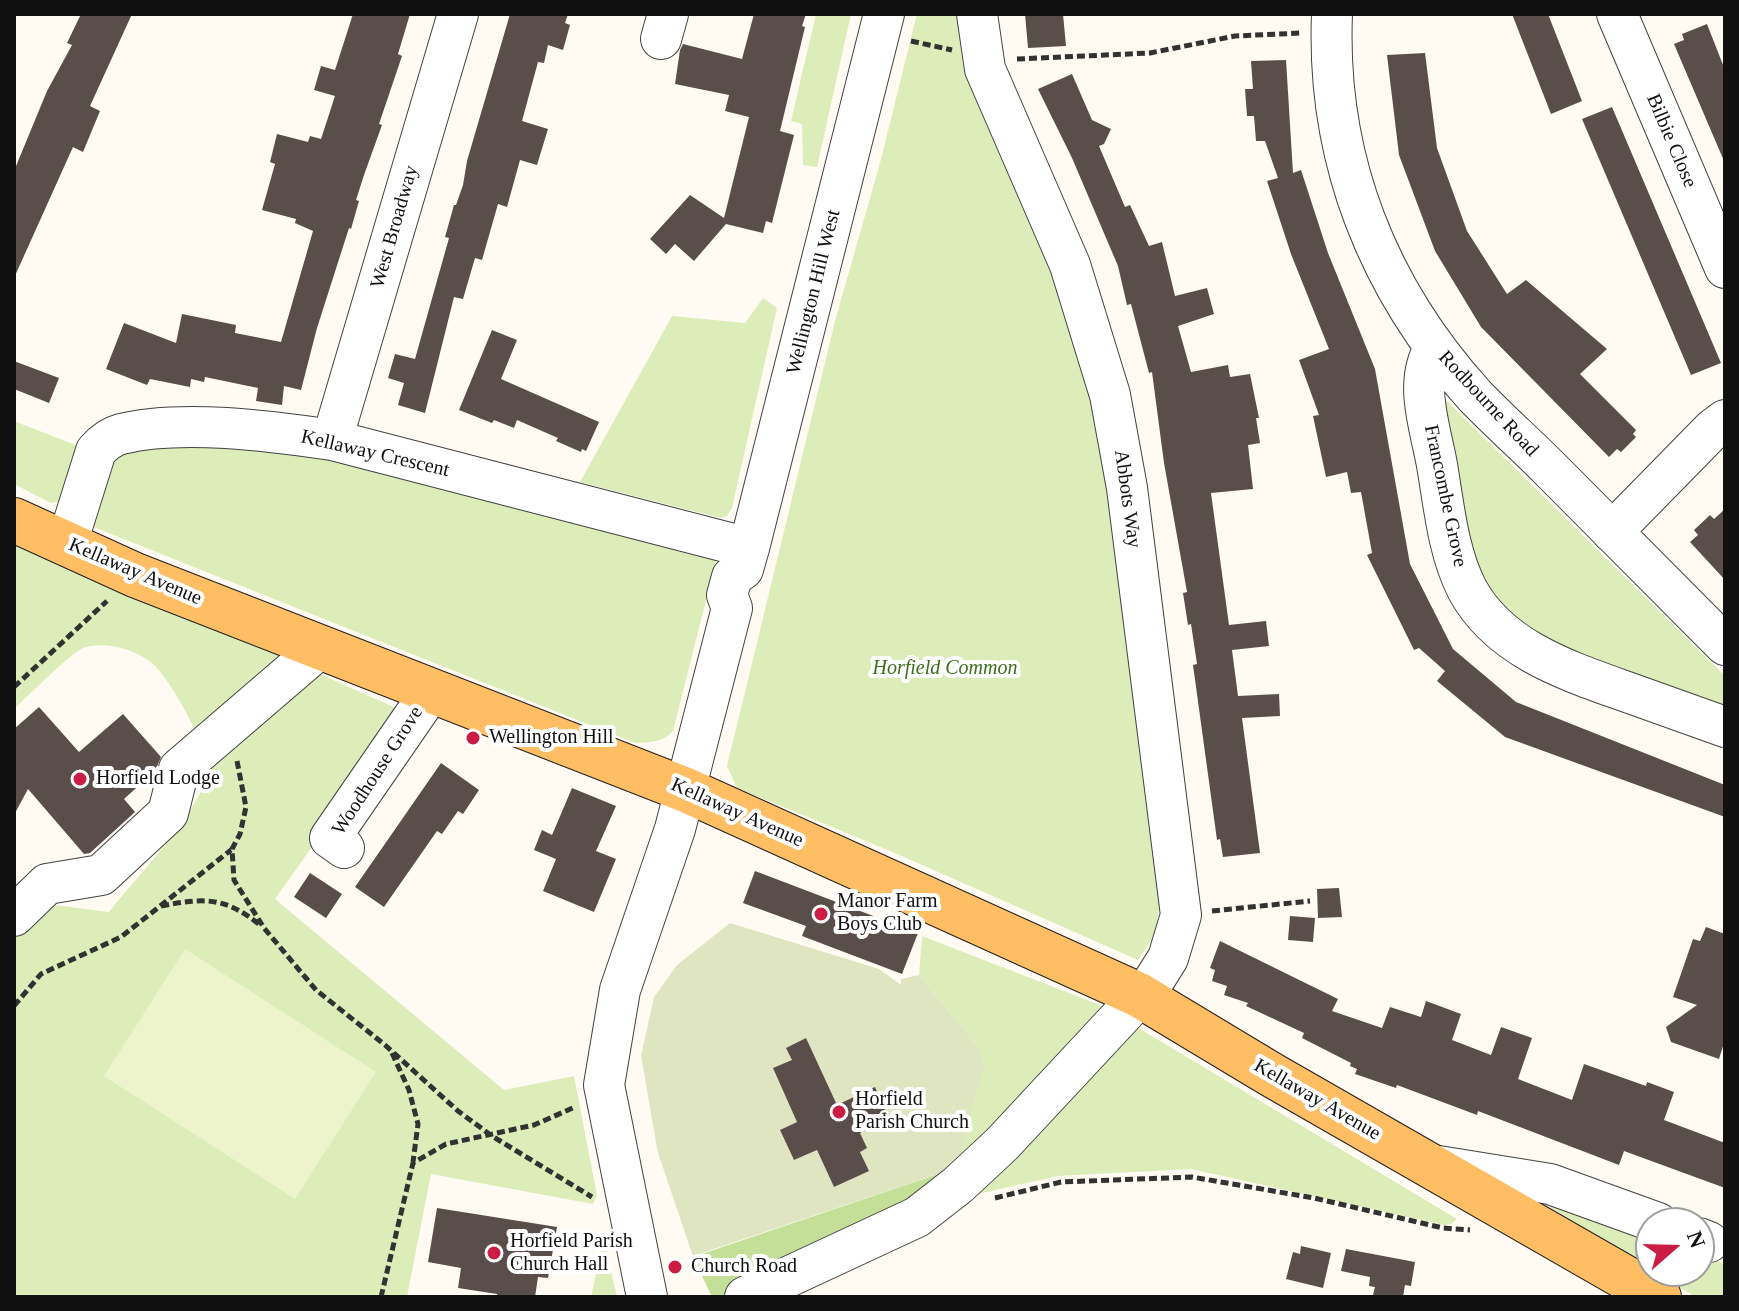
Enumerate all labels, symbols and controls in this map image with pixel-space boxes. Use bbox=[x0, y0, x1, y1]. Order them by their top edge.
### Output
street label: Bilbie Close bbox=[1641, 91, 1701, 191]
street label: West Broadway bbox=[366, 163, 424, 291]
street label: Wellington Hill West bbox=[782, 207, 846, 377]
street label: Rodbourne Road bbox=[1433, 346, 1543, 462]
street label: Francombe Grove bbox=[1418, 423, 1472, 569]
street label: Kellaway Crescent bbox=[298, 425, 452, 483]
street label: Abbots Way bbox=[1108, 448, 1146, 550]
street label: Kellaway Avenue bbox=[65, 533, 205, 611]
park label: Horfield Common bbox=[872, 657, 1018, 681]
street label: Woodhouse Grove bbox=[327, 702, 429, 840]
place label: Wellington Hill bbox=[489, 726, 613, 750]
marker: Wellington Hill bbox=[464, 729, 482, 747]
place label: Horfield Lodge bbox=[96, 767, 220, 791]
marker: Horfield Lodge bbox=[71, 770, 89, 788]
street label: Kellaway Avenue bbox=[667, 773, 807, 853]
place label: Manor Farm Boys Club bbox=[837, 890, 938, 937]
marker: Manor Farm Boys Club bbox=[812, 905, 830, 923]
street label: Kellaway Avenue bbox=[1249, 1054, 1385, 1146]
place label: Horfield Parish Church bbox=[855, 1088, 969, 1135]
marker: Horfield Parish Church bbox=[830, 1103, 848, 1121]
north arrow bbox=[1635, 1207, 1715, 1287]
text: N bbox=[1682, 1228, 1711, 1251]
place label: Horfield Parish Church Hall bbox=[510, 1230, 633, 1277]
marker: Horfield Parish Church Hall bbox=[485, 1244, 503, 1262]
place label: Church Road bbox=[691, 1255, 797, 1279]
marker: Church Road bbox=[666, 1258, 684, 1276]

